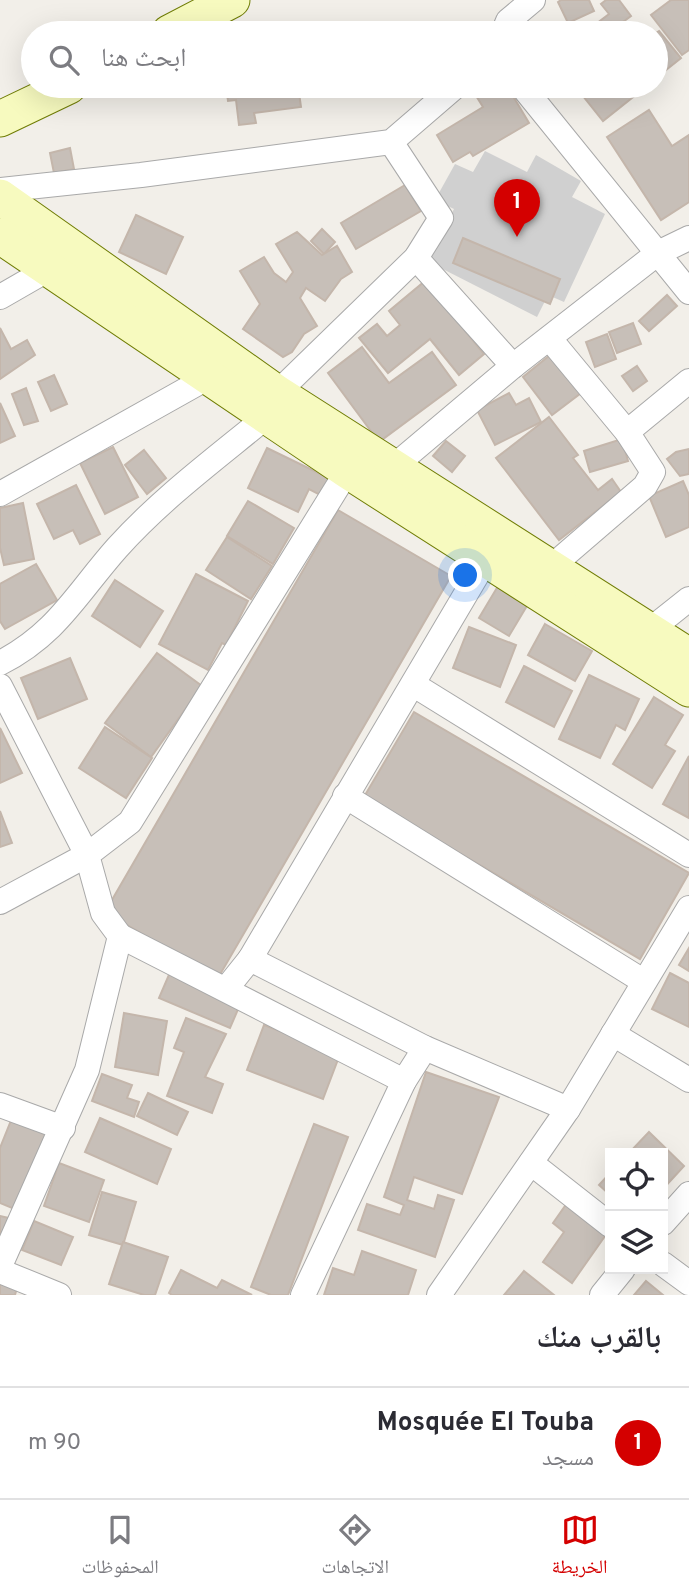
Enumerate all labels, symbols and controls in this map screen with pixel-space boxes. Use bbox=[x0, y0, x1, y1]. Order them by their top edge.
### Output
search box bbox=[21, 21, 668, 98]
icon: search bbox=[45, 41, 83, 79]
text: ابحث هنا bbox=[101, 43, 186, 76]
pin: 1 bbox=[494, 179, 540, 237]
your location bbox=[448, 558, 482, 592]
map controls bbox=[605, 1148, 668, 1274]
button: locate bbox=[605, 1148, 668, 1211]
button: layers bbox=[605, 1211, 668, 1274]
text: بالقرب منك bbox=[536, 1321, 661, 1358]
text: Mosquée El Touba bbox=[377, 1407, 594, 1440]
text: 90 m bbox=[28, 1429, 81, 1458]
text: 1 bbox=[633, 1429, 643, 1458]
text: مسجد bbox=[542, 1445, 594, 1474]
tab: المحفوظات bbox=[81, 1511, 159, 1585]
tab: الاتجاهات bbox=[321, 1511, 389, 1585]
tab: الخريطة bbox=[552, 1511, 608, 1585]

